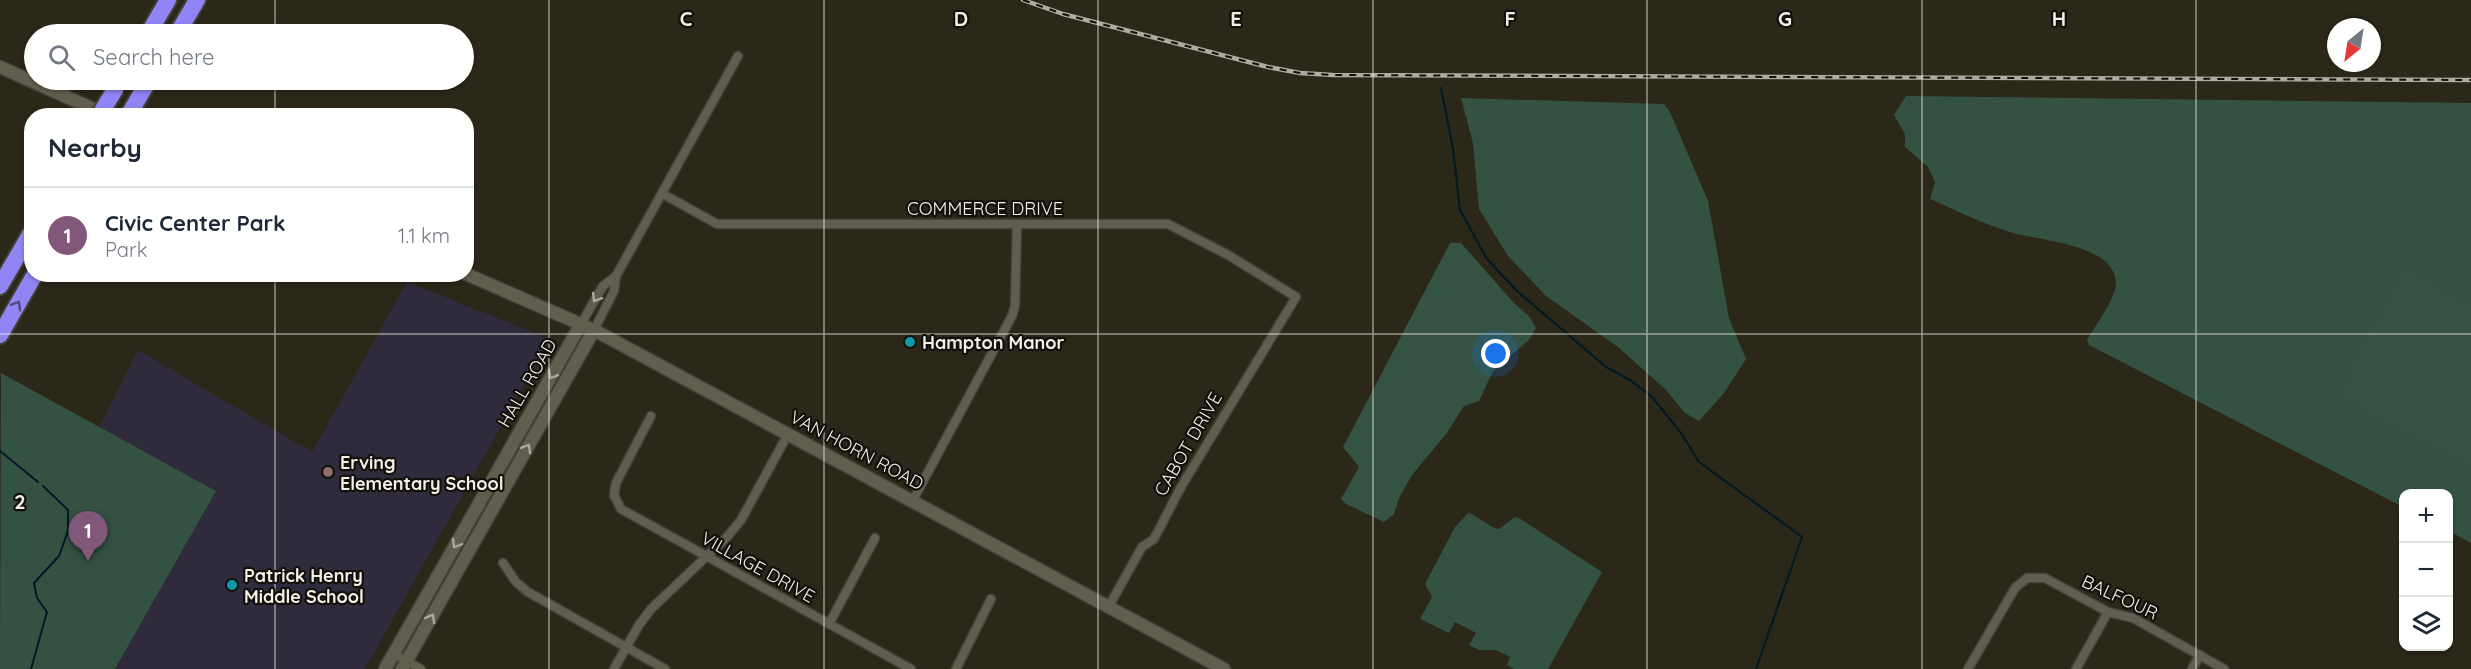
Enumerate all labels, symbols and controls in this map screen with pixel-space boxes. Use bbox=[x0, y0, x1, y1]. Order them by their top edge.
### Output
text: C bbox=[680, 6, 693, 31]
text: D bbox=[954, 6, 968, 31]
text: E bbox=[1230, 6, 1242, 31]
text: F bbox=[1504, 6, 1516, 31]
text: G bbox=[1778, 6, 1792, 31]
text: H bbox=[2052, 6, 2066, 31]
north arrow bbox=[2327, 18, 2381, 72]
search box bbox=[24, 24, 474, 90]
icon: search bbox=[45, 41, 78, 74]
text: Search here bbox=[93, 43, 214, 71]
text: Nearby bbox=[48, 131, 142, 164]
street label: COMMERCE DRIVE bbox=[907, 197, 1063, 220]
text: Civic Center Park bbox=[105, 209, 286, 237]
text: 1 bbox=[64, 223, 71, 248]
text: 1.1 km bbox=[398, 223, 450, 248]
text: Park bbox=[105, 237, 147, 262]
one-way arrow bbox=[592, 292, 604, 302]
one-way arrow bbox=[10, 301, 21, 311]
place label: Hampton Manor bbox=[922, 331, 1064, 354]
street label: HALL ROAD bbox=[492, 334, 562, 432]
marker: Hampton Manor bbox=[903, 335, 917, 349]
your location bbox=[1481, 339, 1510, 368]
one-way arrow bbox=[548, 369, 559, 379]
street label: CABOT DRIVE bbox=[1149, 388, 1227, 500]
street label: VAN HORN ROAD bbox=[786, 405, 928, 495]
one-way arrow bbox=[520, 444, 531, 455]
place label: Erving Elementary School bbox=[340, 451, 504, 495]
marker: Erving Elementary School bbox=[321, 465, 335, 479]
text: 2 bbox=[14, 489, 26, 514]
map controls bbox=[2399, 489, 2453, 651]
button: + bbox=[2399, 489, 2453, 543]
pin: 1 bbox=[68, 512, 107, 561]
street label: VILLAGE DRIVE bbox=[697, 526, 819, 608]
one-way arrow bbox=[452, 538, 463, 549]
button: − bbox=[2399, 543, 2453, 597]
place label: Patrick Henry Middle School bbox=[244, 564, 364, 608]
street label: BALFOUR bbox=[2078, 569, 2162, 625]
marker: Patrick Henry Middle School bbox=[225, 578, 239, 592]
button: layers bbox=[2399, 597, 2453, 651]
one-way arrow bbox=[424, 614, 435, 624]

